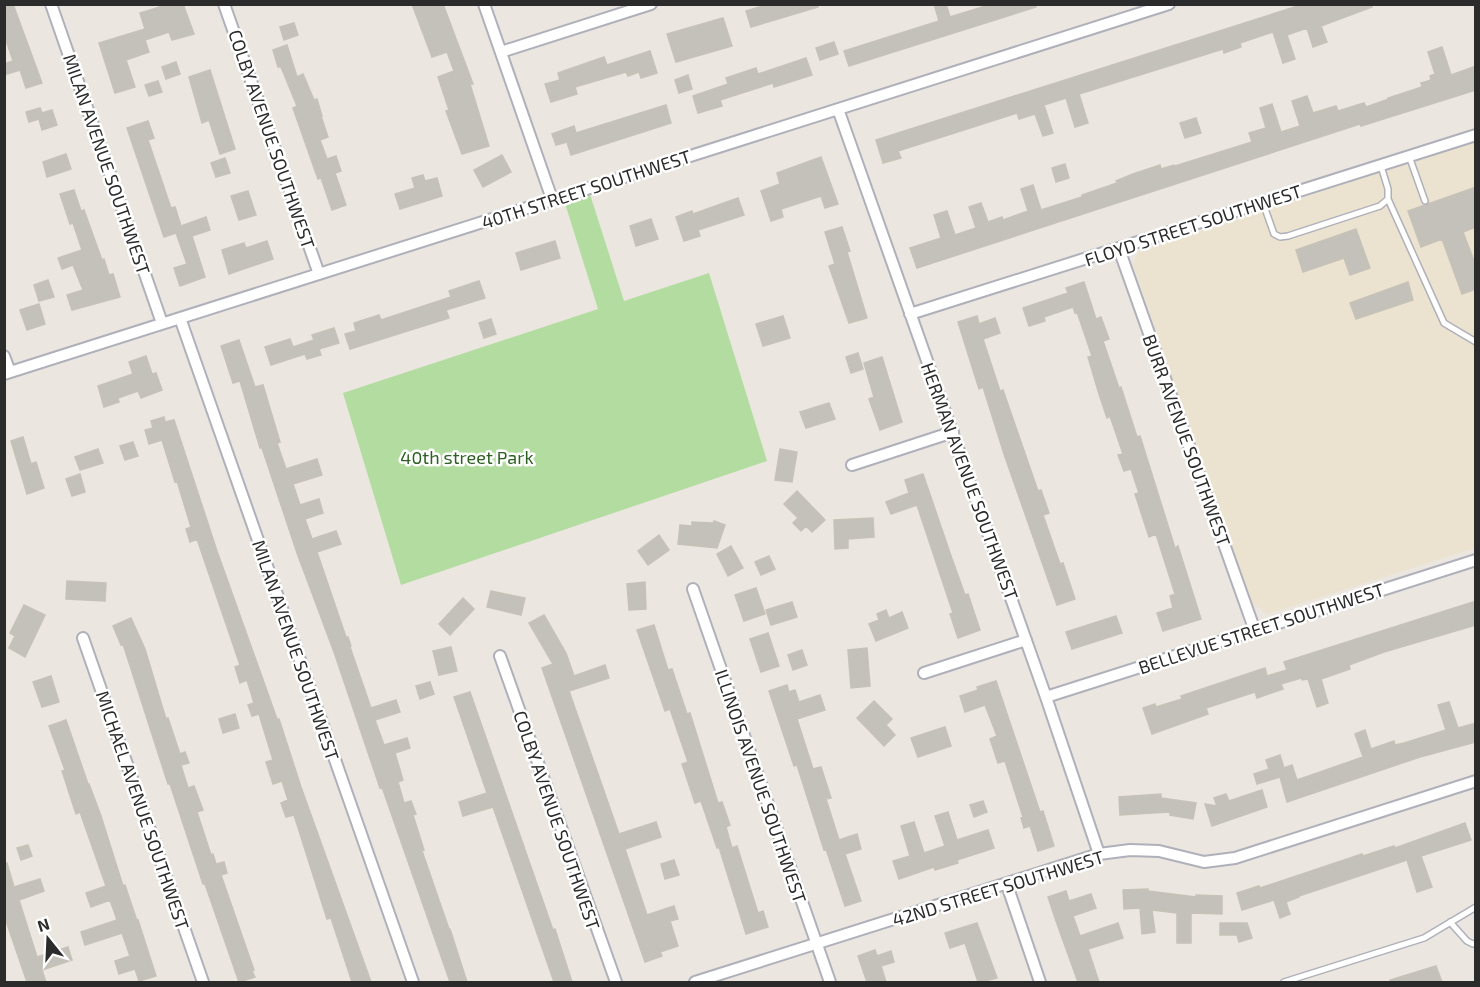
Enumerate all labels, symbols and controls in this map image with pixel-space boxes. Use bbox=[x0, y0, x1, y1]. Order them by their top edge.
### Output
street label: COLBY AVENUE SOUTHWEST bbox=[224, 27, 320, 252]
street label: MILAN AVENUE SOUTHWEST bbox=[59, 51, 155, 278]
street label: 40TH STREET SOUTHWEST bbox=[479, 145, 694, 233]
street label: FLOYD STREET SOUTHWEST bbox=[1082, 179, 1305, 271]
street label: BURR AVENUE SOUTHWEST bbox=[1138, 331, 1236, 549]
street label: HERMAN AVENUE SOUTHWEST bbox=[917, 359, 1023, 603]
park label: 40th street Park bbox=[400, 446, 534, 468]
street label: MILAN AVENUE SOUTHWEST bbox=[248, 537, 344, 764]
street label: BELLEVUE STREET SOUTHWEST bbox=[1135, 578, 1387, 678]
street label: ILLINOIS AVENUE SOUTHWEST bbox=[711, 666, 812, 906]
street label: MICHAEL AVENUE SOUTHWEST bbox=[92, 688, 194, 933]
street label: COLBY AVENUE SOUTHWEST bbox=[509, 708, 605, 933]
street label: 42ND STREET SOUTHWEST bbox=[890, 845, 1107, 931]
north arrow bbox=[18, 909, 78, 969]
text: N bbox=[35, 913, 52, 935]

